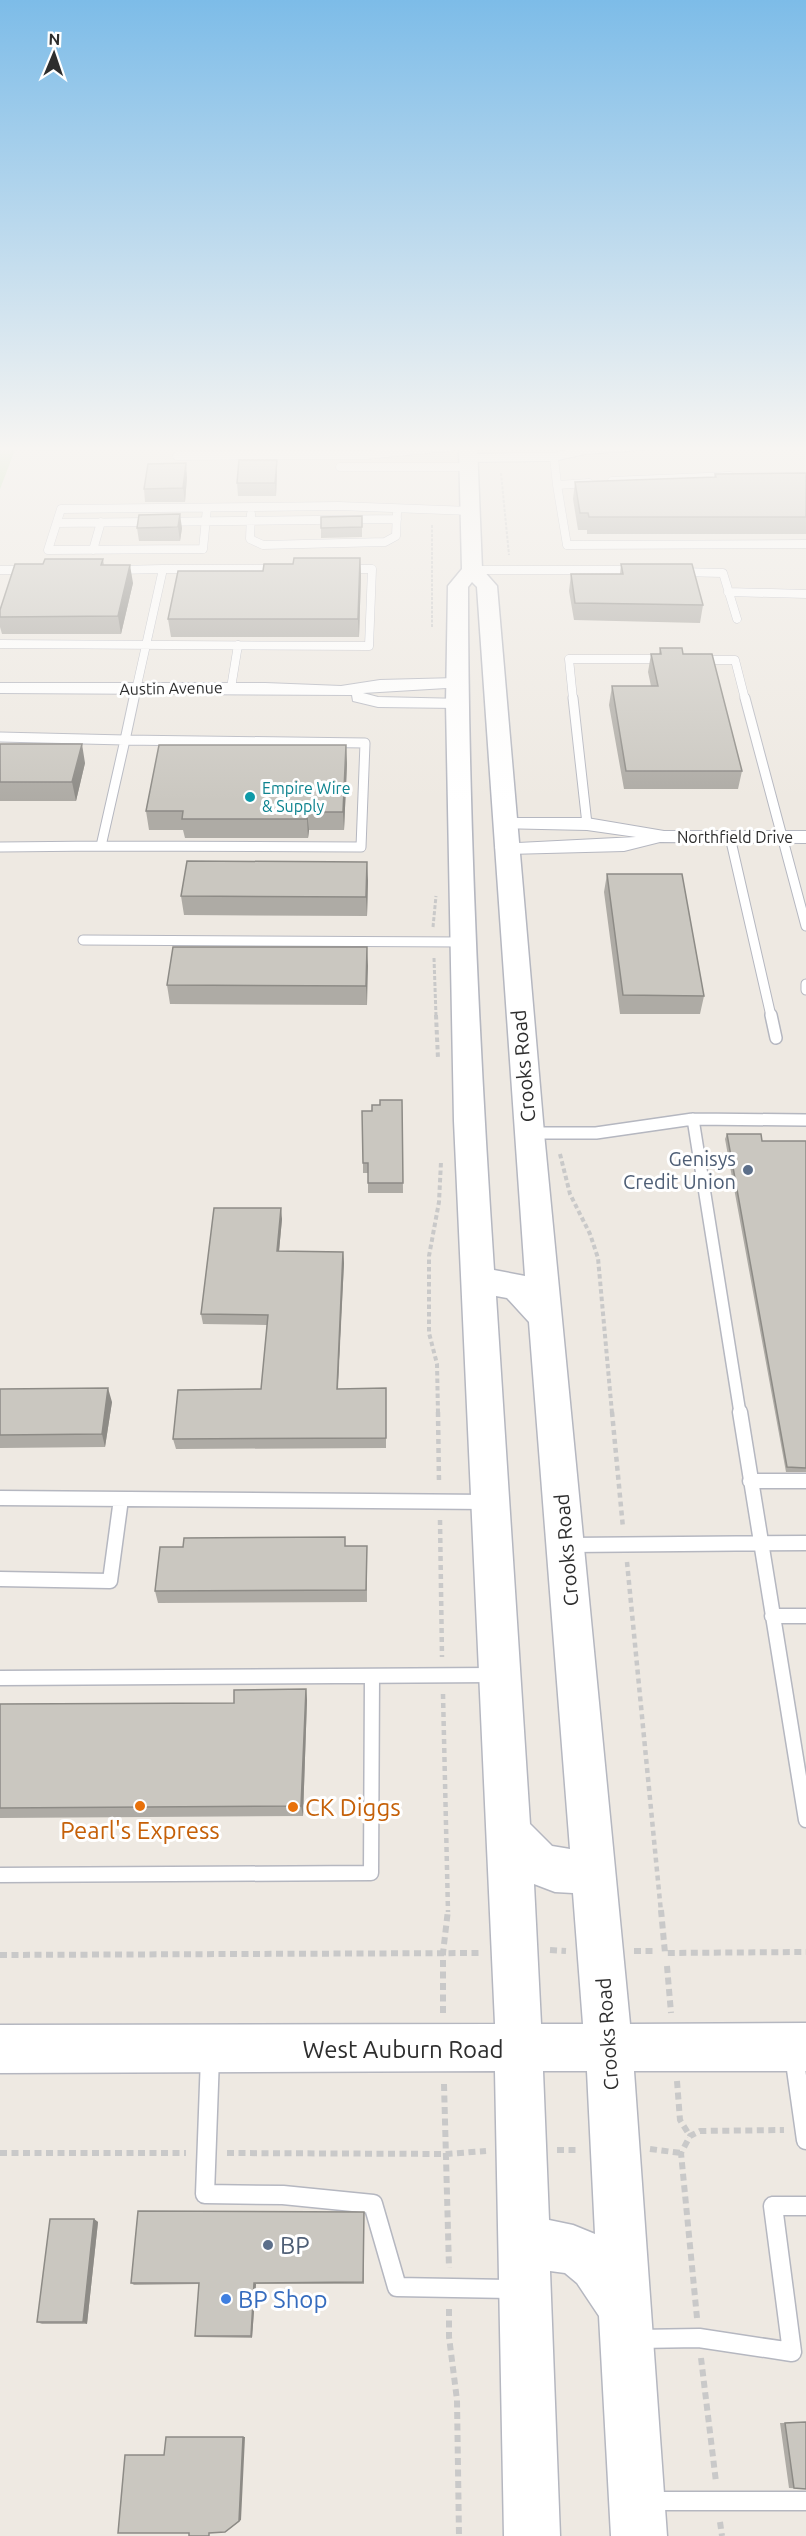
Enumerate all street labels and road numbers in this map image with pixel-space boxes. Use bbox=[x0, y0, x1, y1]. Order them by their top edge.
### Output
street label: Austin Avenue bbox=[119, 678, 223, 698]
street label: Northfield Drive bbox=[677, 828, 793, 846]
street label: Crooks Road bbox=[507, 1009, 539, 1123]
street label: Crooks Road bbox=[550, 1493, 582, 1607]
street label: Crooks Road bbox=[592, 1977, 622, 2091]
street label: West Auburn Road bbox=[302, 2036, 504, 2063]

